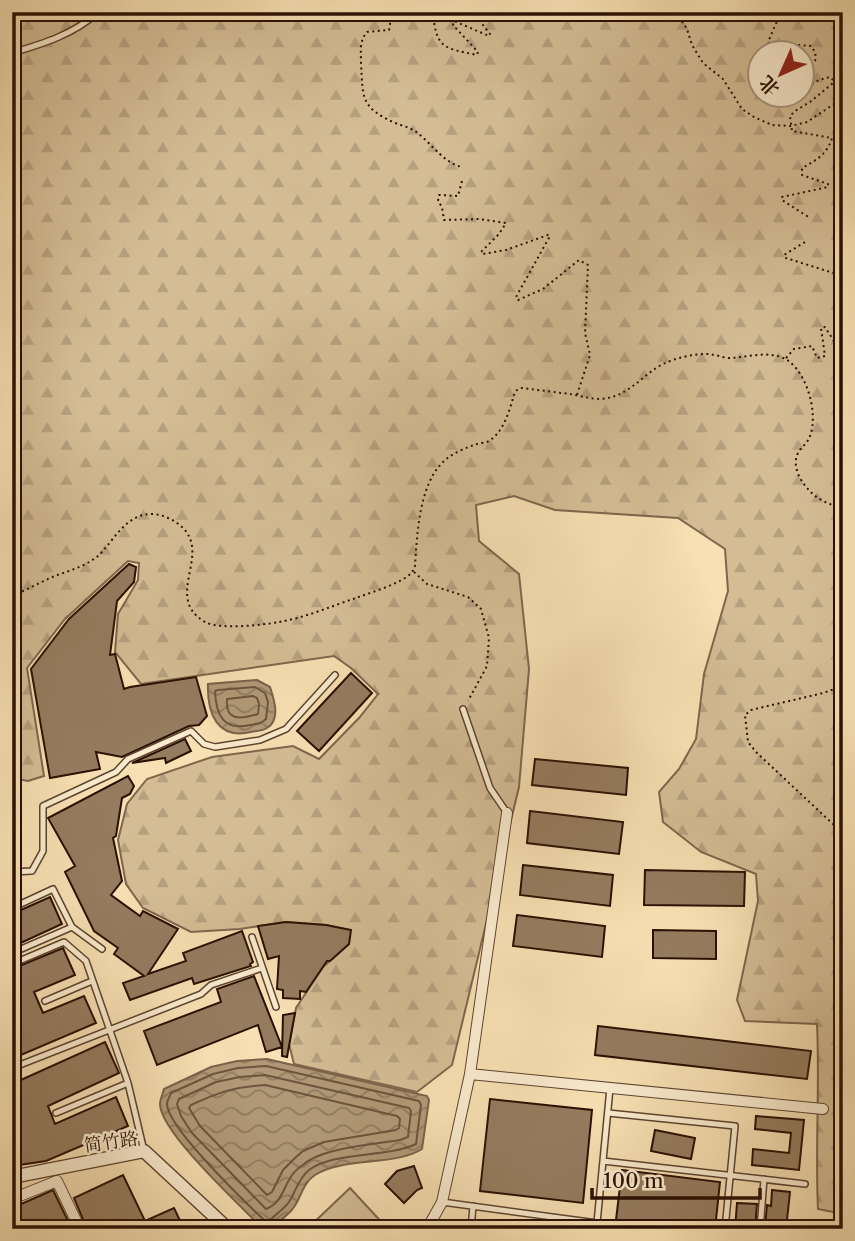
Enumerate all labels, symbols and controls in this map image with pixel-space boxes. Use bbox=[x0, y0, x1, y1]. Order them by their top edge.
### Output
north arrow bbox=[746, 38, 816, 108]
text: 北 bbox=[754, 71, 784, 101]
street label: 简竹路 bbox=[83, 1127, 139, 1157]
scale bar bbox=[592, 1157, 760, 1201]
text: 100 m bbox=[603, 1168, 664, 1193]

